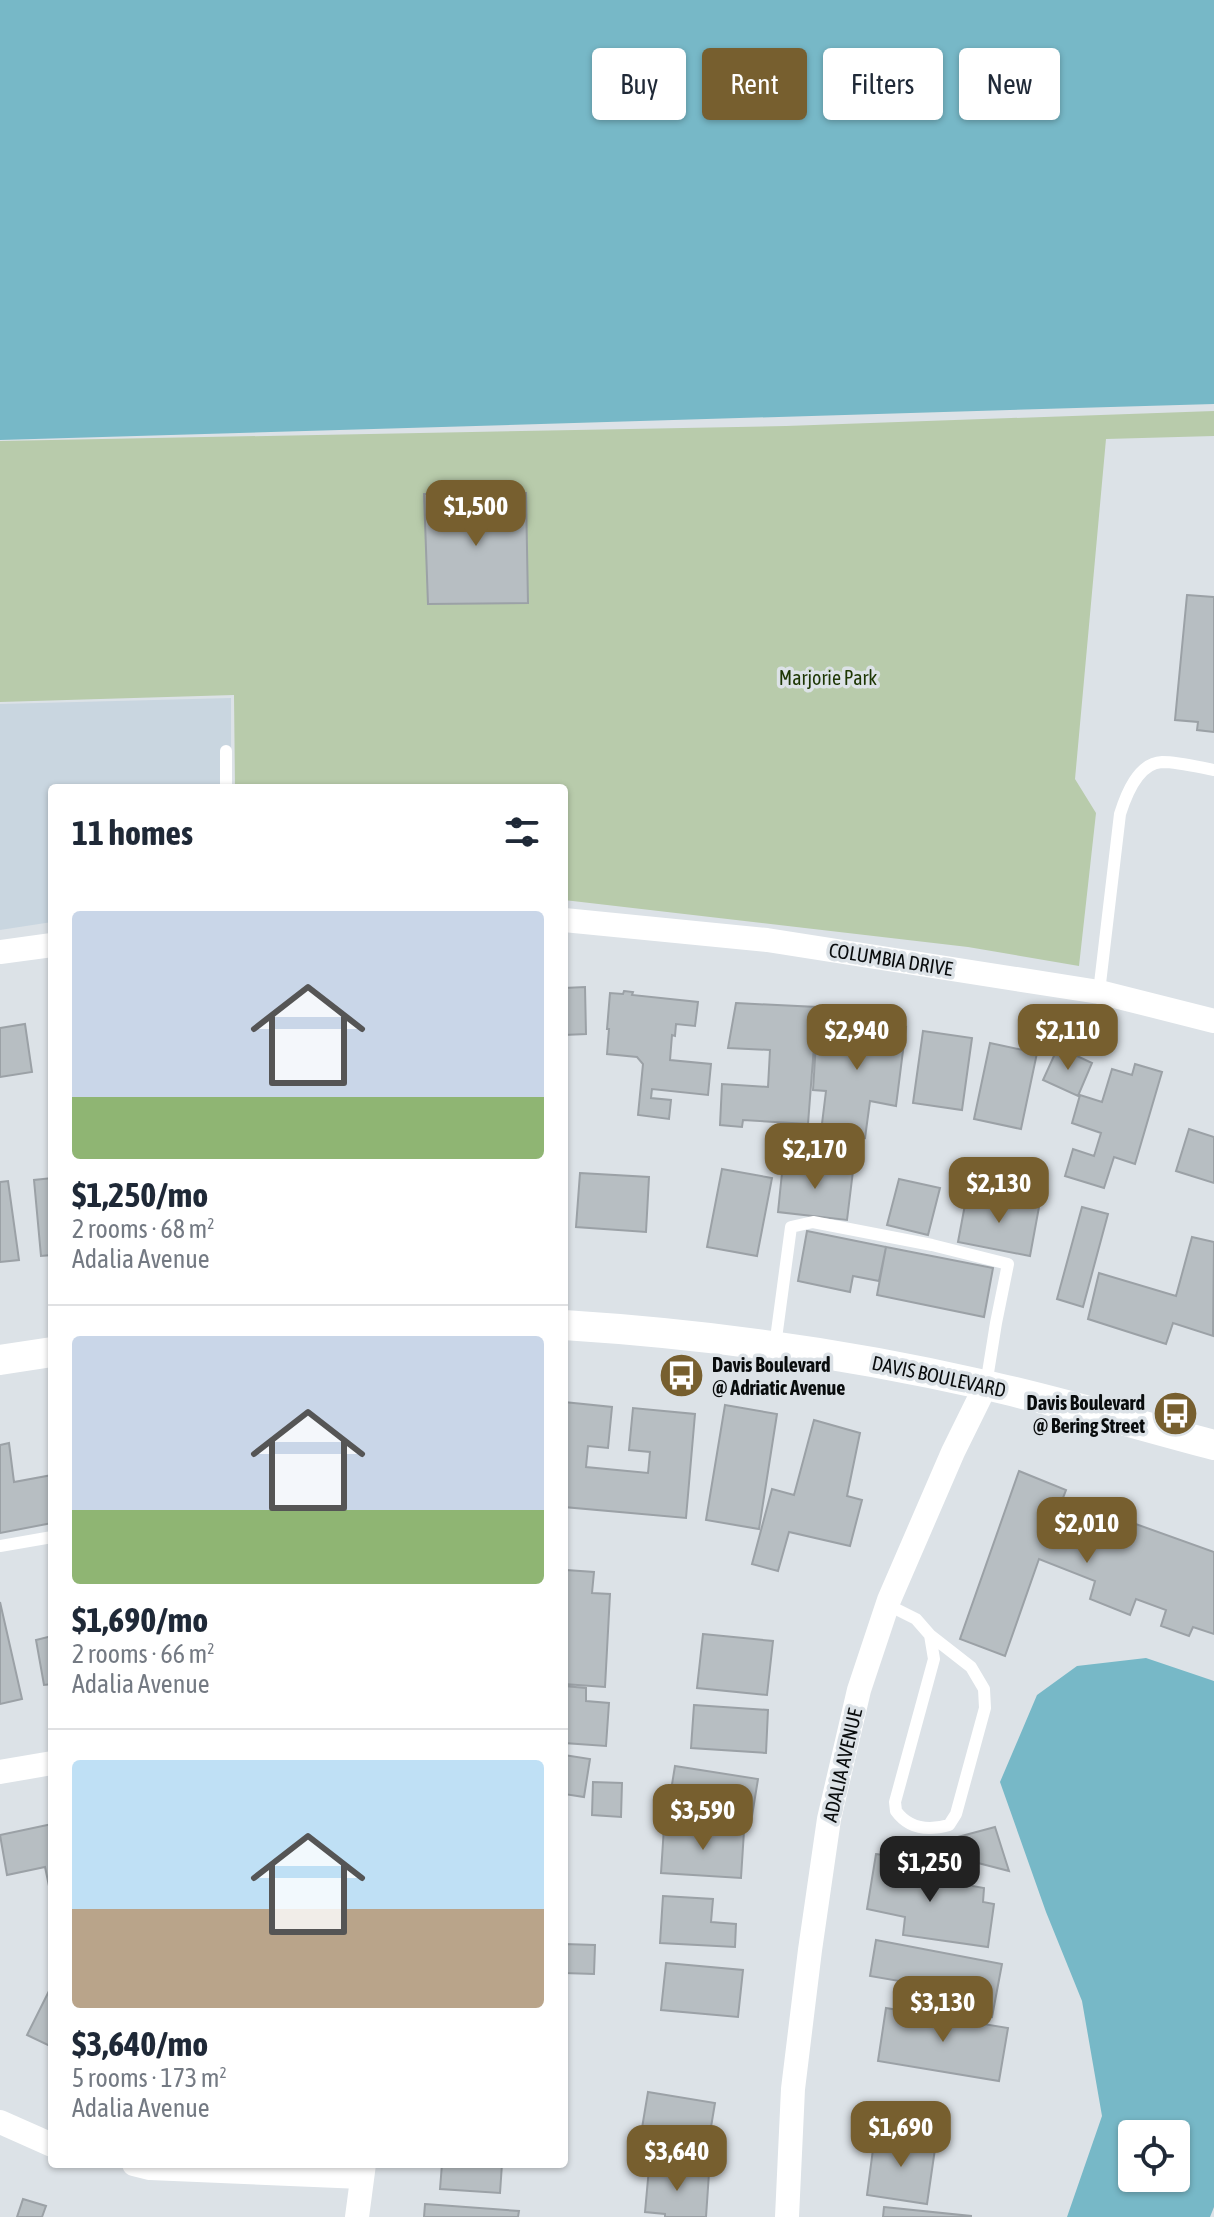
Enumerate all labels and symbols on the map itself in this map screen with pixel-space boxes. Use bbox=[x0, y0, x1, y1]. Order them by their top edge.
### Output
pin: $1,500 bbox=[411, 480, 541, 548]
park label: Marjorie Park bbox=[779, 666, 877, 689]
street label: COLUMBIA DRIVE bbox=[827, 938, 955, 980]
pin: $2,940 bbox=[792, 1004, 922, 1072]
pin: $2,110 bbox=[1003, 1004, 1133, 1072]
pin: $2,170 bbox=[750, 1123, 880, 1191]
pin: $2,130 bbox=[934, 1157, 1064, 1225]
bus stop icon: Davis Boulevard @ Adriatic Avenue bbox=[657, 1351, 705, 1399]
street label: DAVIS BOULEVARD bbox=[870, 1351, 1008, 1401]
place label: Davis Boulevard @ Adriatic Avenue bbox=[712, 1353, 845, 1399]
bus stop icon: Davis Boulevard @ Bering Street bbox=[1152, 1389, 1200, 1437]
place label: Davis Boulevard @ Bering Street bbox=[1027, 1391, 1145, 1437]
pin: $2,010 bbox=[1022, 1497, 1152, 1565]
street label: ADALIA AVENUE bbox=[818, 1705, 866, 1824]
pin: $3,590 bbox=[638, 1784, 768, 1852]
pin: $1,250 bbox=[865, 1836, 995, 1904]
pin: $3,130 bbox=[878, 1976, 1008, 2044]
pin: $1,690 bbox=[836, 2101, 966, 2169]
pin: $3,640 bbox=[612, 2125, 742, 2193]

